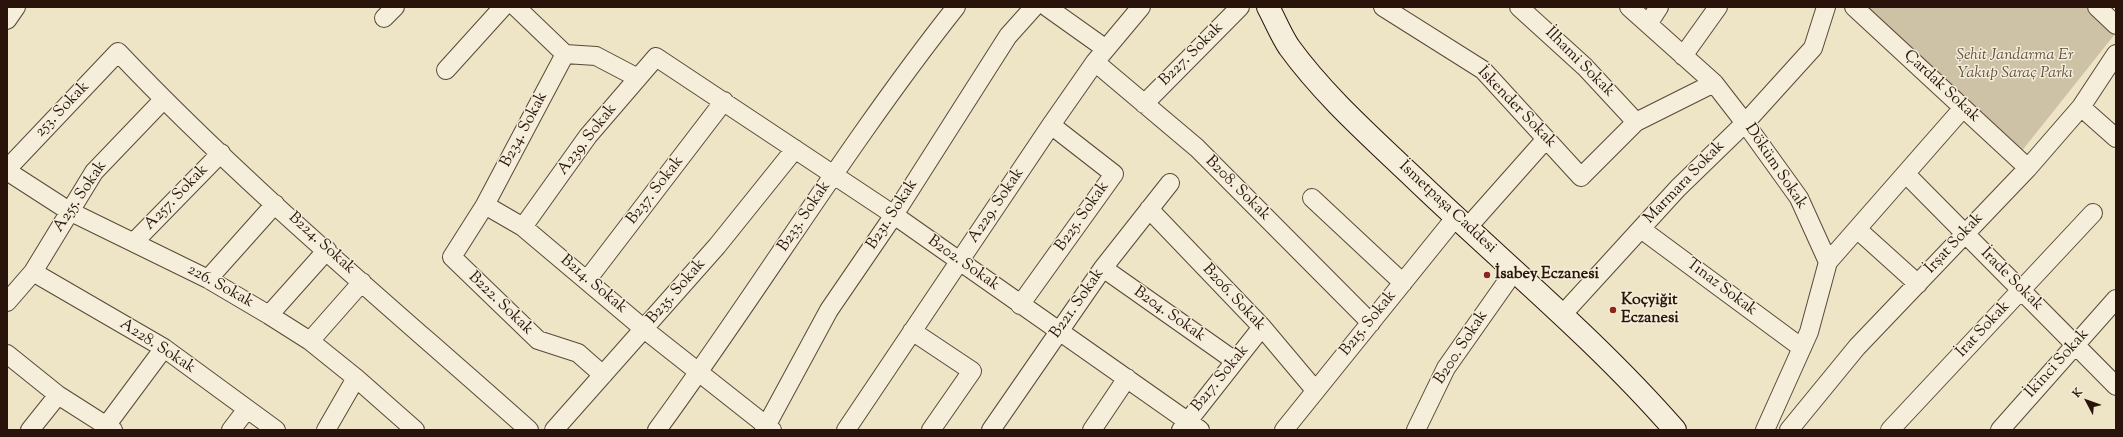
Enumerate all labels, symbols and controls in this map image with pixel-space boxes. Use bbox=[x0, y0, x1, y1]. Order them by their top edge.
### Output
street label: B227. Sokak bbox=[1156, 19, 1228, 91]
street label: İlhami Sokak bbox=[1540, 24, 1618, 102]
park label: Şehit Jandarma Er Yakup Saraç Parkı bbox=[1956, 46, 2074, 84]
street label: Çardak Sokak bbox=[1899, 47, 1983, 127]
street label: İskender Sokak bbox=[1472, 63, 1560, 153]
street label: 253. Sokak bbox=[32, 78, 94, 142]
street label: B234. Sokak bbox=[497, 89, 553, 171]
street label: A239. Sokak bbox=[554, 101, 622, 179]
street label: Döküm Sokak bbox=[1739, 121, 1811, 213]
street label: Marmara Sokak bbox=[1641, 137, 1729, 229]
street label: B208. Sokak bbox=[1200, 152, 1274, 226]
street label: B237. Sokak bbox=[623, 153, 689, 229]
street label: A255. Sokak bbox=[50, 158, 112, 236]
street label: İsmetpaşa Caddesi bbox=[1394, 158, 1500, 258]
street label: A257. Sokak bbox=[141, 161, 213, 235]
street label: A229. Sokak bbox=[965, 165, 1029, 247]
street label: B231. Sokak bbox=[863, 176, 923, 254]
street label: B233. Sokak bbox=[774, 178, 836, 256]
street label: B225. Sokak bbox=[1052, 178, 1114, 256]
street label: B224. Sokak bbox=[284, 209, 358, 279]
street label: İrşat Sokak bbox=[1922, 209, 1988, 279]
street label: B202. Sokak bbox=[923, 232, 1003, 296]
street label: İrade Sokak bbox=[1976, 245, 2046, 315]
street label: B214. Sokak bbox=[556, 251, 630, 319]
street label: Tınaz Sokak bbox=[1682, 255, 1760, 321]
street label: B235. Sokak bbox=[644, 256, 710, 328]
street label: 226. Sokak bbox=[183, 261, 257, 313]
street label: B206. Sokak bbox=[1197, 261, 1269, 335]
street label: B221. Sokak bbox=[1047, 265, 1109, 343]
place label: İsabey Eczanesi bbox=[1495, 265, 1599, 285]
street label: B222. Sokak bbox=[464, 268, 536, 340]
marker: İsabey Eczanesi bbox=[1482, 270, 1492, 280]
street label: B204. Sokak bbox=[1129, 283, 1209, 347]
street label: B215. Sokak bbox=[1337, 287, 1401, 361]
place label: Koçyiğit Eczanesi bbox=[1621, 291, 1679, 329]
street label: İrat Sokak bbox=[1953, 298, 2015, 362]
marker: Koçyiğit Eczanesi bbox=[1608, 305, 1618, 315]
street label: B200. Sokak bbox=[1431, 307, 1493, 389]
street label: A228. Sokak bbox=[116, 315, 198, 379]
street label: İkinci Sokak bbox=[2022, 325, 2094, 403]
street label: B217. Sokak bbox=[1188, 342, 1254, 416]
north arrow bbox=[2067, 381, 2107, 421]
text: K bbox=[2069, 385, 2087, 401]

